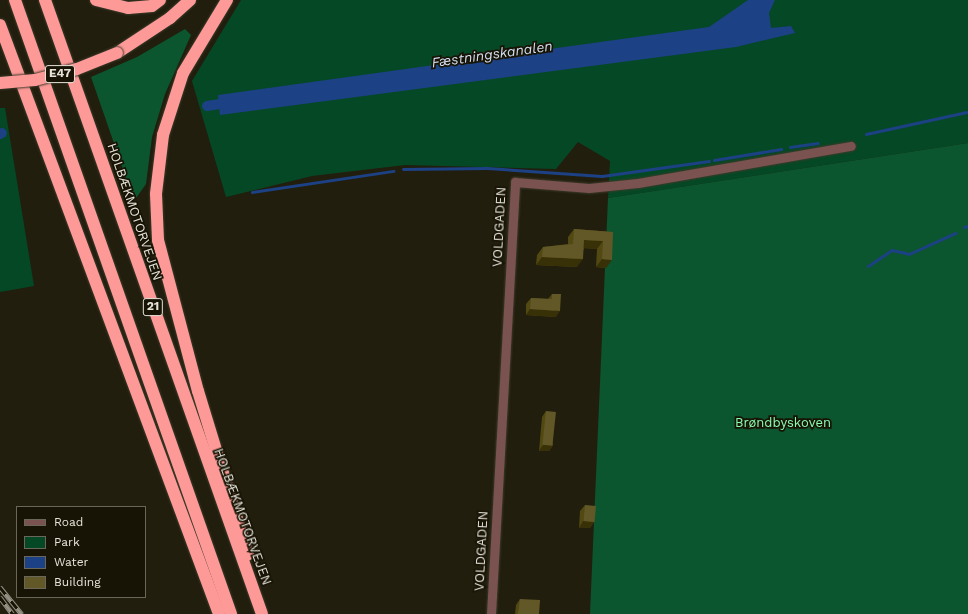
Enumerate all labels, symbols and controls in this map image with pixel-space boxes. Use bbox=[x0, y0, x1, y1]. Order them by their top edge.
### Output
water label: Fæstningskanalen bbox=[430, 37, 554, 71]
road number: E47 bbox=[44, 64, 76, 84]
street label: HOLBÆKMOTORVEJEN bbox=[103, 141, 165, 283]
street label: VOLDGADEN bbox=[490, 187, 510, 267]
road number: 21 bbox=[142, 297, 164, 317]
park label: Brøndbyskoven bbox=[735, 415, 831, 431]
street label: HOLBÆKMOTORVEJEN bbox=[210, 447, 274, 587]
legend bbox=[16, 506, 146, 598]
street label: VOLDGADEN bbox=[472, 511, 492, 591]
text: Road bbox=[54, 515, 83, 529]
text: Park bbox=[54, 535, 80, 549]
text: Water bbox=[54, 555, 88, 569]
text: Building bbox=[54, 575, 101, 589]

